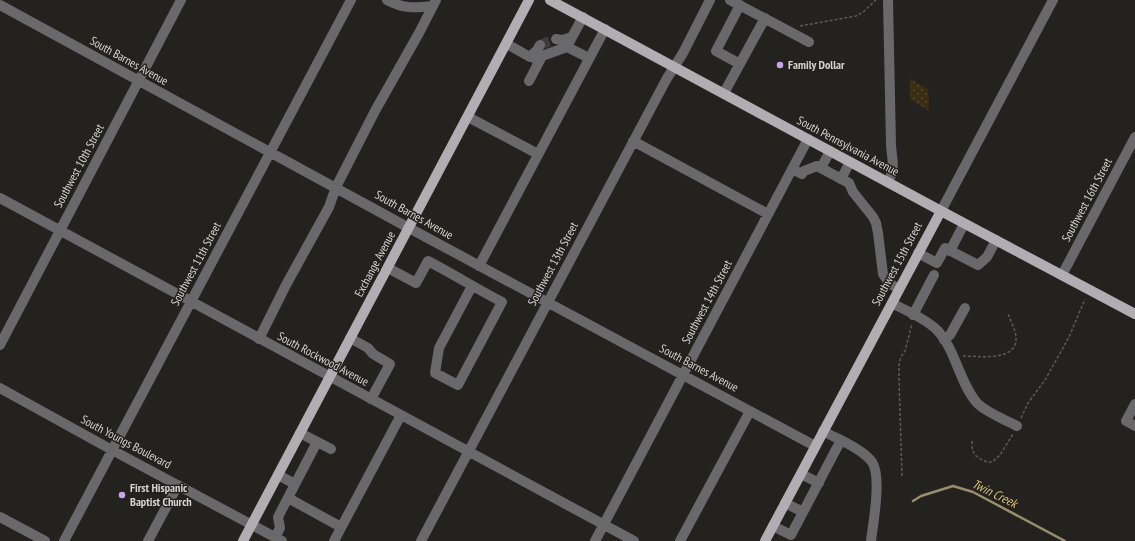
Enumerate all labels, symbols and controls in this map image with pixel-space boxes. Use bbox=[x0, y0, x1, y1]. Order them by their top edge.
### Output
street label: South Barnes Avenue bbox=[87, 33, 171, 88]
place label: Family Dollar bbox=[788, 57, 845, 72]
marker: Family Dollar bbox=[775, 60, 785, 70]
street label: South Pennsylvania Avenue bbox=[795, 112, 902, 179]
street label: Southwest 10th Street bbox=[50, 121, 107, 210]
street label: Southwest 16th Street bbox=[1058, 155, 1115, 244]
street label: South Barnes Avenue bbox=[372, 187, 456, 242]
street label: Southwest 11th Street bbox=[167, 219, 224, 308]
street label: Southwest 13th Street bbox=[524, 219, 581, 308]
street label: Southwest 15th Street bbox=[868, 219, 925, 308]
street label: Exchange Avenue bbox=[351, 228, 398, 299]
street label: Southwest 14th Street bbox=[678, 257, 735, 346]
street label: South Rockwood Avenue bbox=[275, 328, 371, 389]
street label: South Barnes Avenue bbox=[657, 340, 741, 395]
street label: South Youngs Boulevard bbox=[79, 411, 174, 472]
water label: Twin Creek bbox=[969, 475, 1022, 513]
place label: First Hispanic Baptist Church bbox=[130, 480, 192, 509]
marker: First Hispanic Baptist Church bbox=[117, 490, 127, 500]

